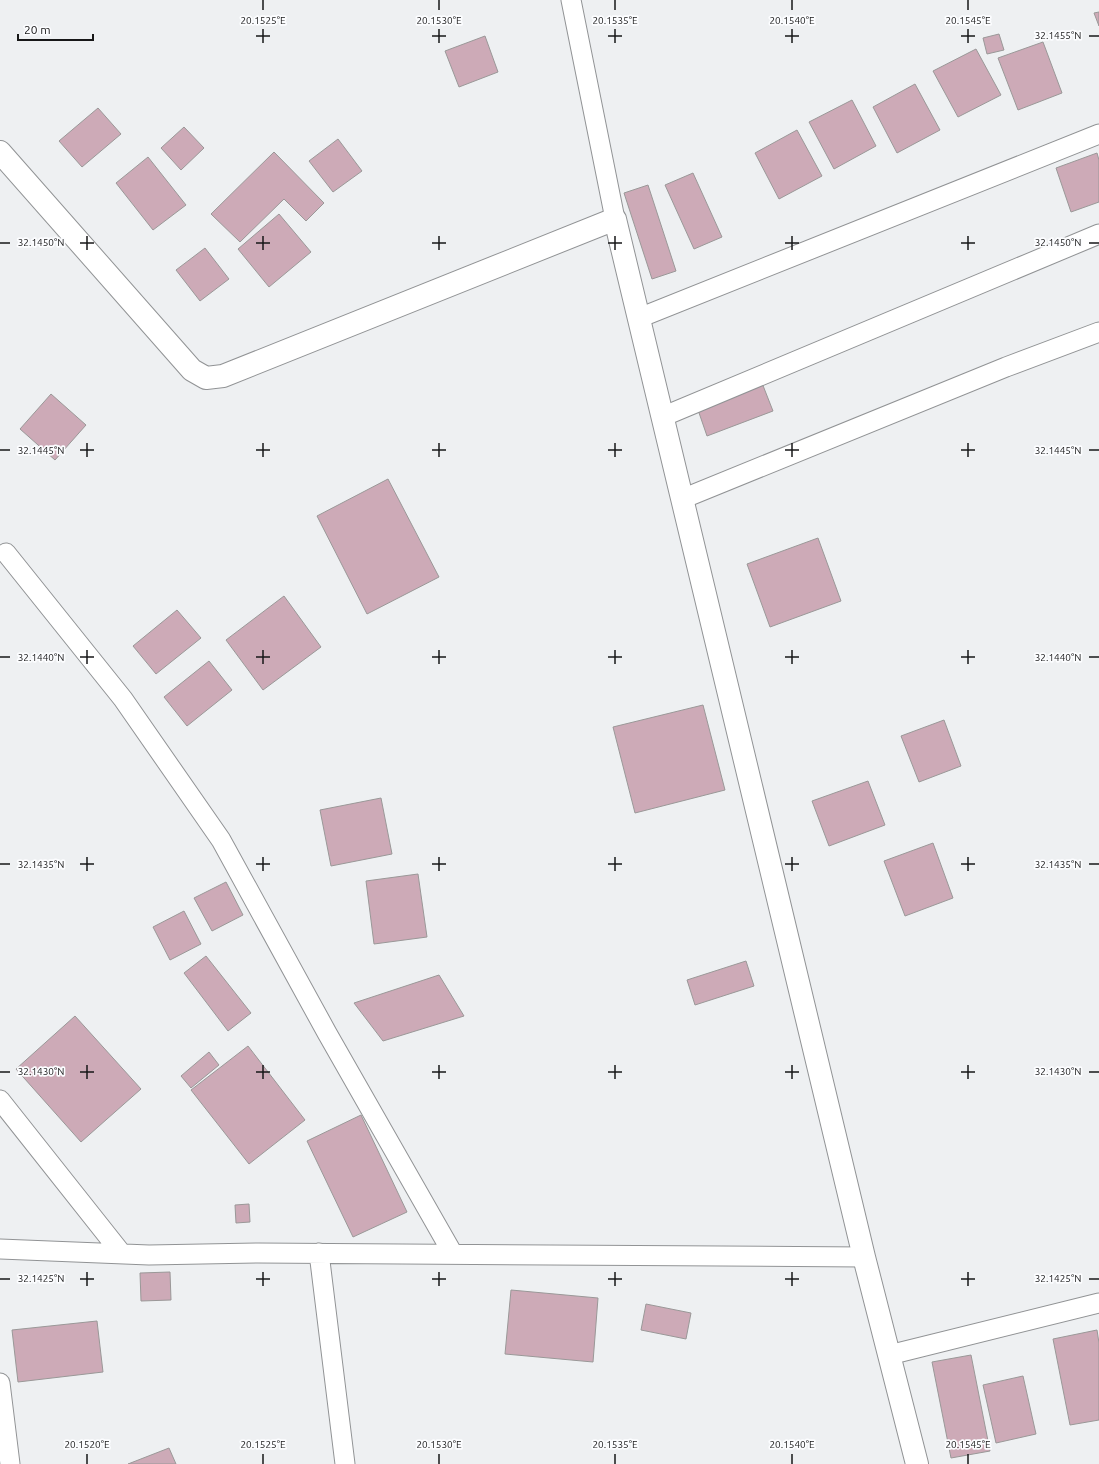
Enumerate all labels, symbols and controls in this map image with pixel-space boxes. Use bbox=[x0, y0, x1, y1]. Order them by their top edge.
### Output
text: 20.1525°E bbox=[240, 15, 286, 26]
text: 20.1530°E bbox=[416, 15, 462, 26]
text: 20.1535°E bbox=[592, 15, 638, 26]
text: 20.1540°E bbox=[769, 15, 815, 26]
text: 20.1545°E bbox=[945, 15, 991, 26]
scale bar bbox=[18, 16, 93, 42]
text: 20 m bbox=[24, 23, 51, 36]
text: 32.1455°N bbox=[1035, 30, 1081, 41]
text: 32.1450°N bbox=[18, 237, 64, 248]
text: 32.1450°N bbox=[1035, 237, 1081, 248]
text: 32.1445°N bbox=[18, 445, 64, 456]
text: 32.1445°N bbox=[1035, 445, 1081, 456]
text: 32.1440°N bbox=[18, 652, 64, 663]
text: 32.1440°N bbox=[1035, 652, 1081, 663]
text: 32.1435°N bbox=[18, 859, 64, 870]
text: 32.1435°N bbox=[1035, 859, 1081, 870]
text: 32.1430°N bbox=[18, 1066, 64, 1077]
text: 32.1430°N bbox=[1035, 1066, 1081, 1077]
text: 32.1425°N bbox=[18, 1273, 64, 1284]
text: 32.1425°N bbox=[1035, 1273, 1081, 1284]
text: 20.1520°E bbox=[64, 1439, 110, 1450]
text: 20.1525°E bbox=[240, 1439, 286, 1450]
text: 20.1530°E bbox=[416, 1439, 462, 1450]
text: 20.1535°E bbox=[592, 1439, 638, 1450]
text: 20.1540°E bbox=[769, 1439, 815, 1450]
text: 20.1545°E bbox=[945, 1439, 991, 1450]

